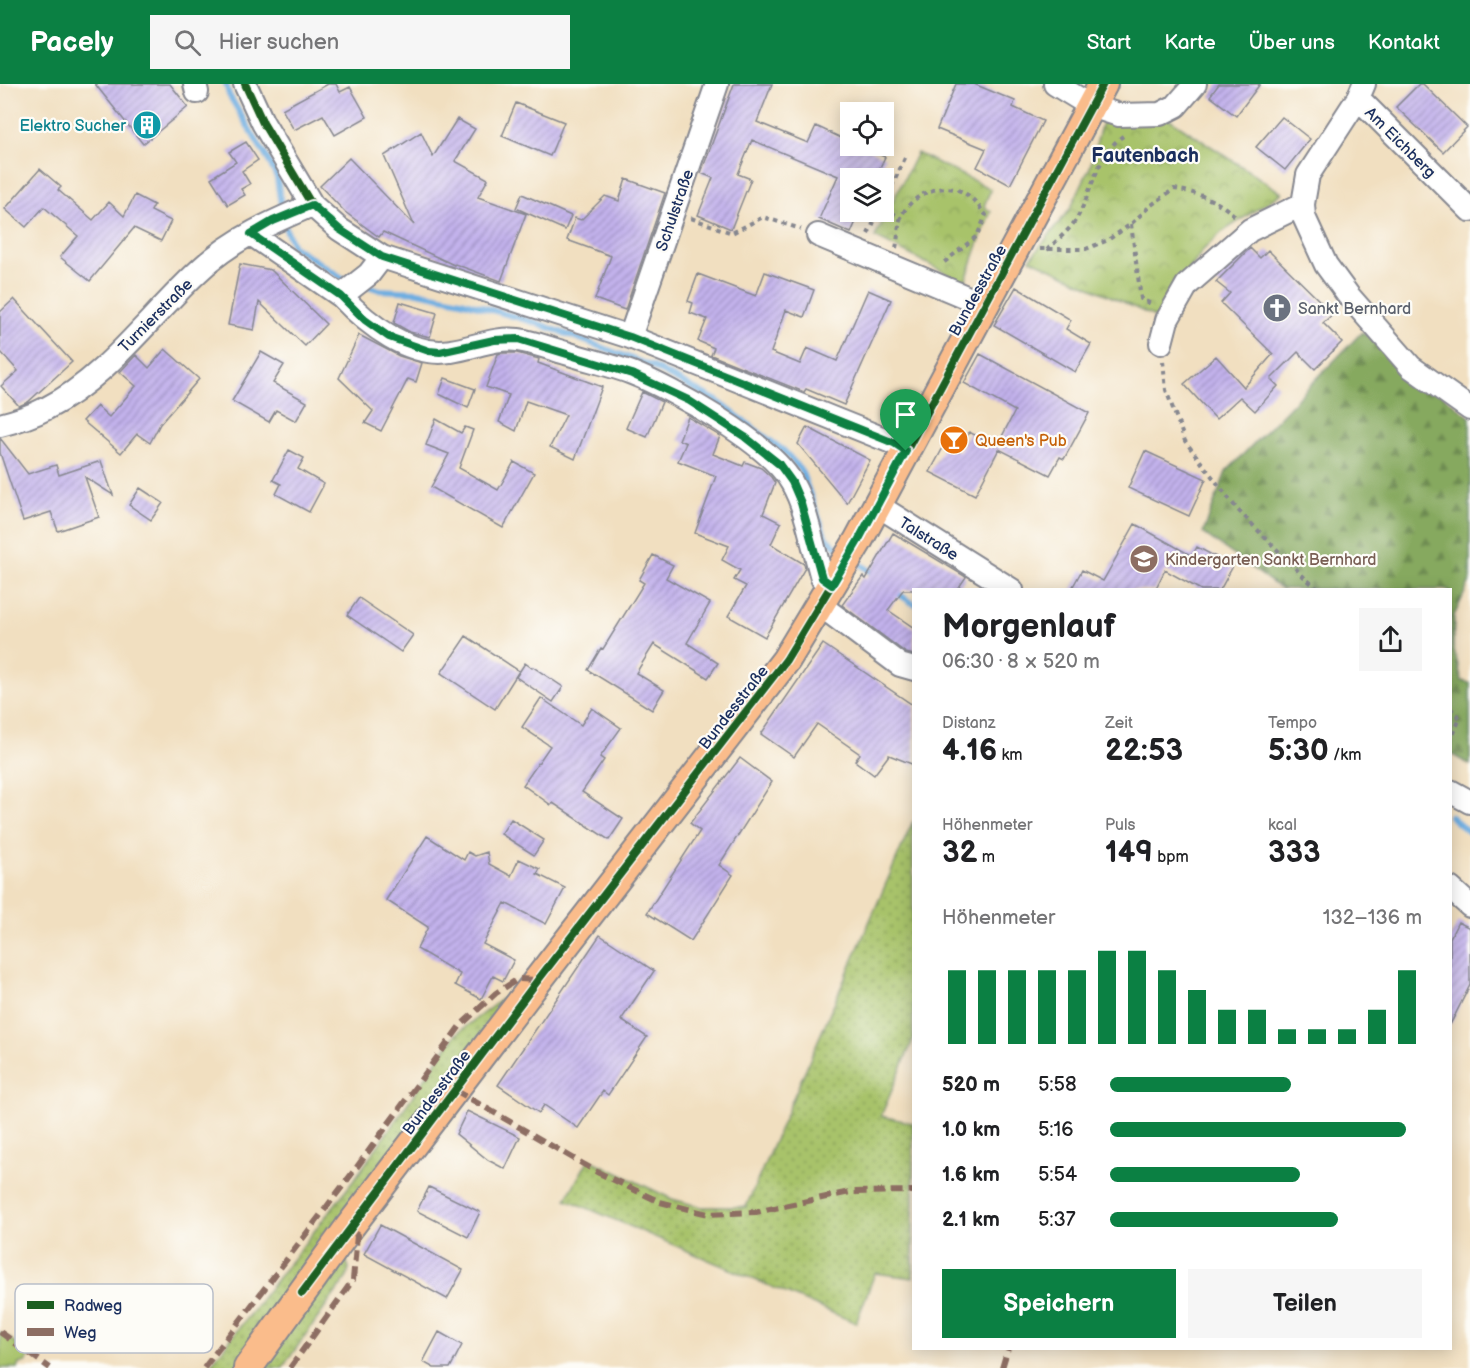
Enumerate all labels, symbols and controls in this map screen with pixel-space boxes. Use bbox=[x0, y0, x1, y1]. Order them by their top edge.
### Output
search box bbox=[150, 15, 570, 69]
text: Pacely bbox=[30, 26, 114, 59]
icon: search bbox=[171, 26, 204, 59]
text: Hier suchen bbox=[219, 29, 339, 56]
text: Start bbox=[1087, 30, 1131, 55]
text: Karte bbox=[1164, 30, 1216, 55]
text: Über uns bbox=[1249, 30, 1335, 55]
text: Kontakt bbox=[1368, 30, 1440, 55]
map controls bbox=[840, 102, 894, 222]
button: locate bbox=[840, 102, 894, 156]
street label: Am Eichberg bbox=[1361, 104, 1439, 182]
building icon: Elektro Sucher bbox=[131, 109, 163, 141]
place label: Elektro Sucher bbox=[20, 117, 126, 136]
district label: Fautenbach bbox=[1091, 144, 1199, 168]
street label: Schulstraße bbox=[653, 167, 698, 254]
button: layers bbox=[840, 168, 894, 222]
street label: Bundesstraße bbox=[945, 241, 1011, 340]
street label: Turnierstraße bbox=[115, 275, 197, 357]
church icon: Sankt Bernhard bbox=[1261, 292, 1293, 324]
place label: Sankt Bernhard bbox=[1298, 300, 1411, 319]
pin bbox=[880, 389, 931, 451]
icon: arrive bbox=[889, 398, 922, 431]
bar icon: Queen's Pub bbox=[938, 424, 970, 456]
place label: Queen's Pub bbox=[975, 432, 1067, 451]
street label: Talstraße bbox=[895, 514, 962, 565]
school or university icon: Kindergarten Sankt Bernhard bbox=[1128, 543, 1160, 575]
place label: Kindergarten Sankt Bernhard bbox=[1165, 551, 1377, 570]
text: Morgenlauf bbox=[942, 607, 1116, 647]
button: share bbox=[1359, 608, 1422, 671]
text: 06:30 · 8 × 520 m bbox=[942, 650, 1100, 674]
street label: Bundesstraße bbox=[696, 662, 773, 754]
text: Distanz bbox=[942, 714, 996, 733]
text: Zeit bbox=[1105, 714, 1133, 733]
text: Tempo bbox=[1268, 714, 1317, 733]
text: 4.16 bbox=[942, 733, 997, 769]
text: 22:53 bbox=[1105, 733, 1183, 769]
text: 5:30 bbox=[1268, 733, 1329, 769]
text: km bbox=[997, 746, 1023, 765]
text: /km bbox=[1329, 746, 1361, 765]
text: Höhenmeter bbox=[942, 816, 1032, 835]
text: Puls bbox=[1105, 816, 1135, 835]
text: kcal bbox=[1268, 816, 1297, 835]
text: 32 bbox=[942, 835, 978, 871]
text: 149 bbox=[1105, 835, 1153, 871]
text: 333 bbox=[1268, 835, 1321, 871]
text: m bbox=[978, 848, 995, 867]
text: bpm bbox=[1153, 848, 1189, 867]
text: Höhenmeter bbox=[942, 906, 1055, 930]
text: 132–136 m bbox=[1323, 906, 1422, 930]
street label: Bundesstraße bbox=[399, 1046, 476, 1139]
text: 520 m bbox=[942, 1073, 1000, 1097]
text: 5:58 bbox=[1038, 1073, 1077, 1097]
text: 1.0 km bbox=[942, 1118, 1000, 1142]
text: 5:16 bbox=[1038, 1118, 1073, 1142]
text: 1.6 km bbox=[942, 1163, 1000, 1187]
text: 5:54 bbox=[1038, 1163, 1077, 1187]
text: 2.1 km bbox=[942, 1208, 1000, 1232]
text: 5:37 bbox=[1038, 1208, 1076, 1232]
button: Speichern bbox=[942, 1269, 1176, 1338]
button: Teilen bbox=[1188, 1269, 1422, 1338]
legend bbox=[15, 1284, 213, 1353]
text: Radweg bbox=[64, 1297, 122, 1316]
text: Weg bbox=[64, 1324, 96, 1343]

